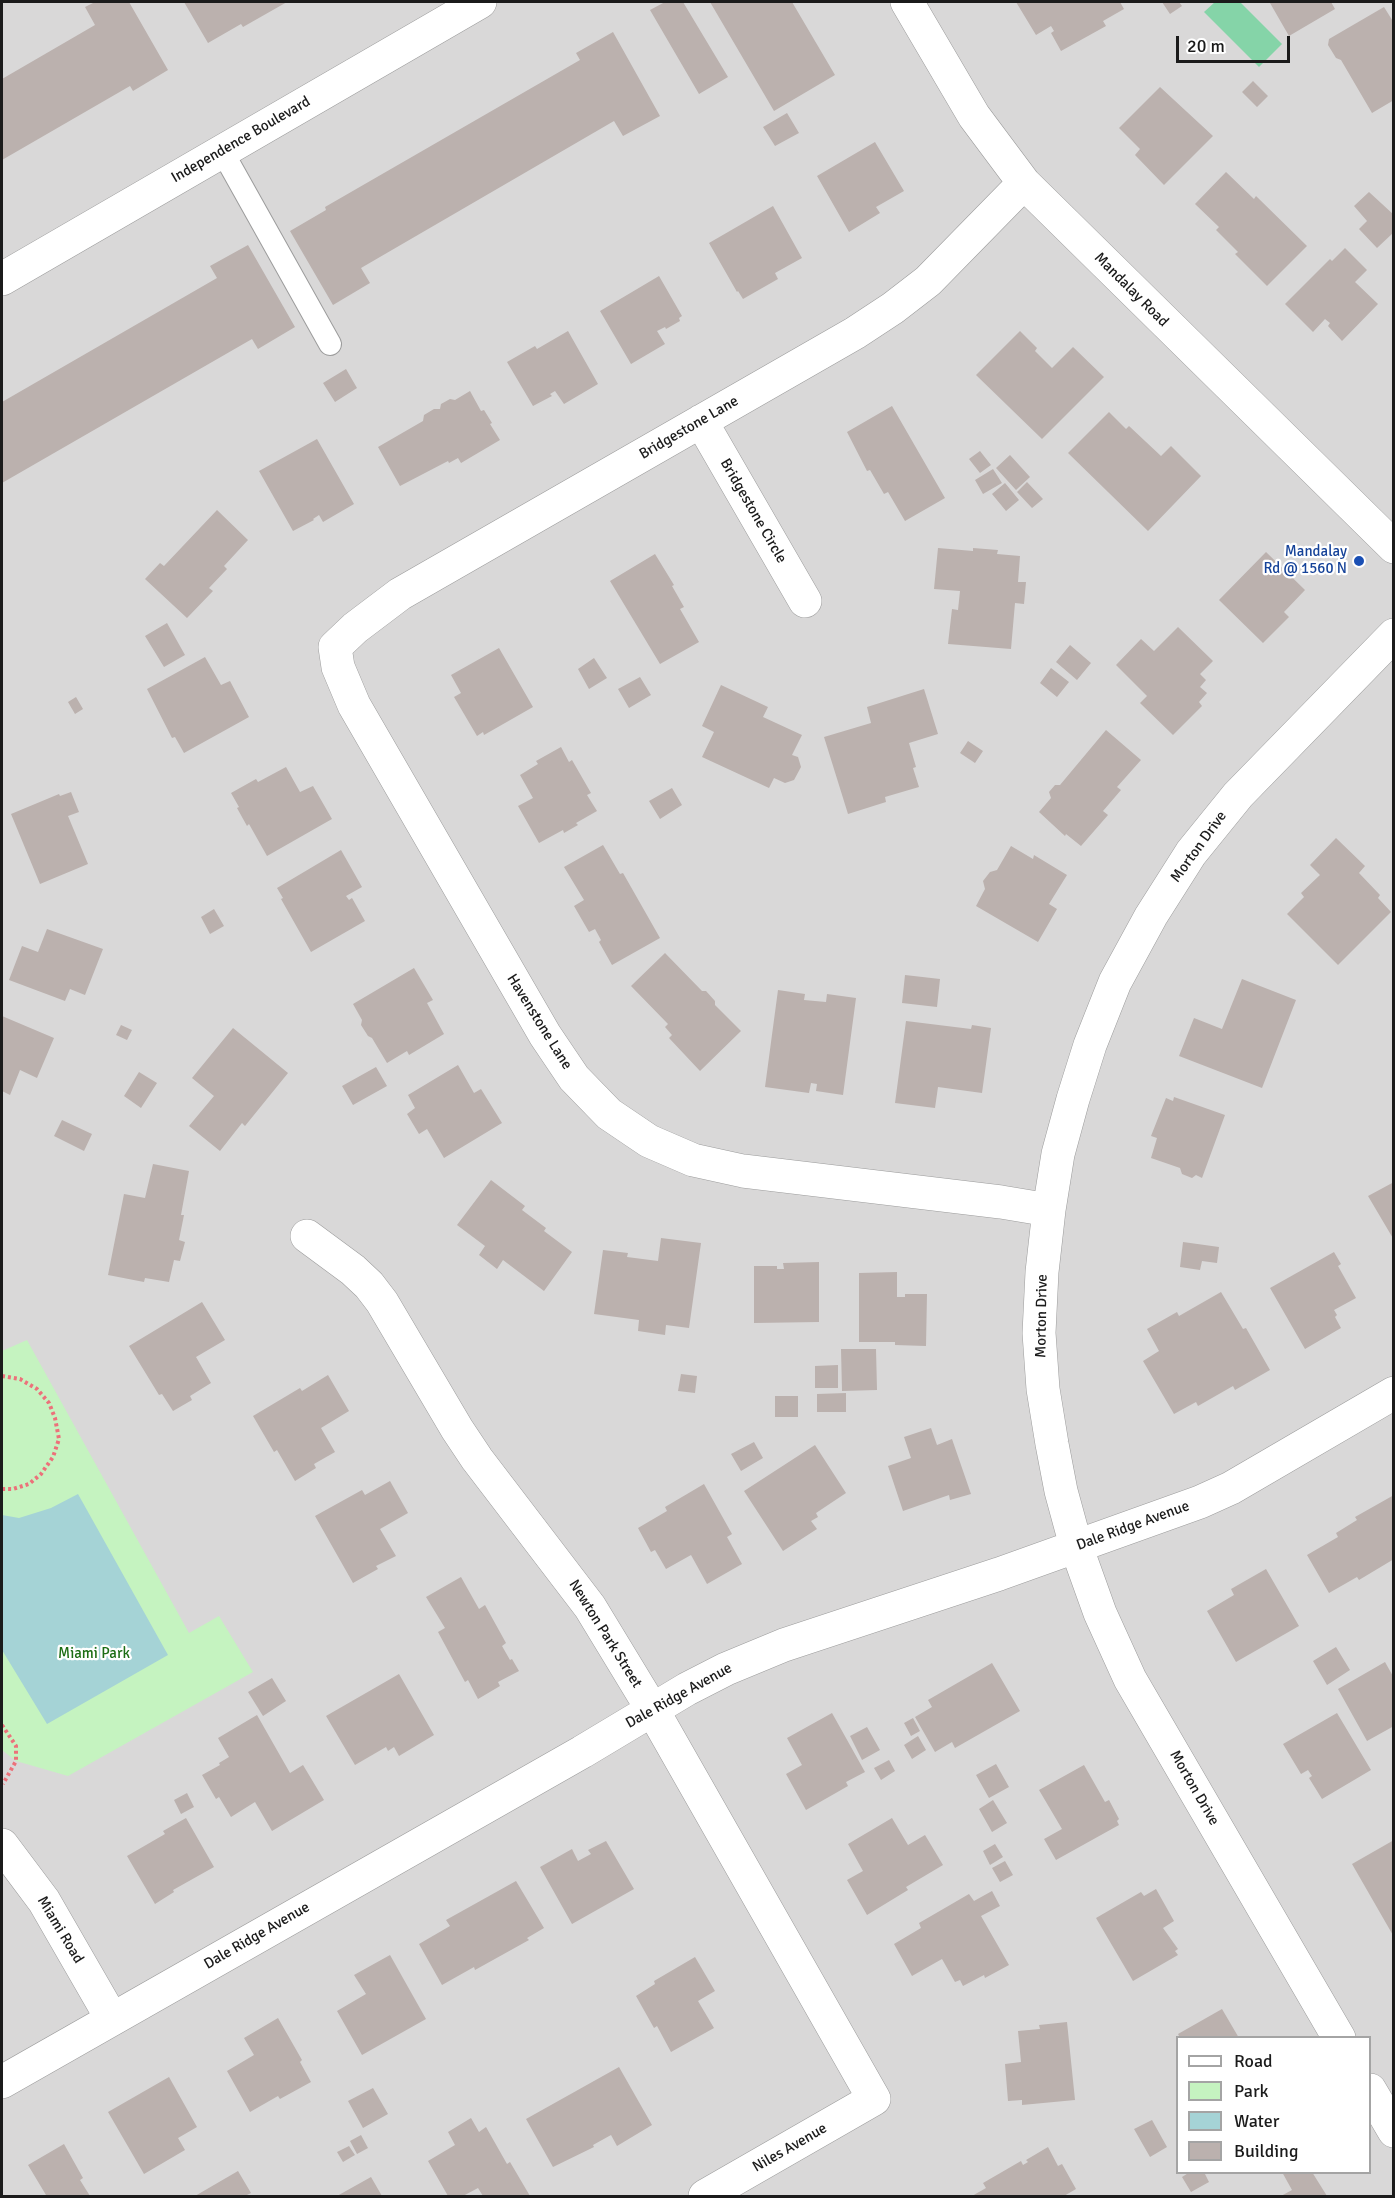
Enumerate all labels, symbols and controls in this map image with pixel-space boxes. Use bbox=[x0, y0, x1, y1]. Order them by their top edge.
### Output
scale bar bbox=[1179, 24, 1293, 62]
text: 20 m bbox=[1187, 35, 1225, 57]
street label: Independence Boulevard bbox=[168, 93, 314, 187]
street label: Mandalay Road bbox=[1090, 249, 1172, 331]
street label: Bridgestone Lane bbox=[636, 392, 742, 464]
street label: Bridgestone Circle bbox=[716, 456, 790, 566]
place label: Mandalay Rd @ 1560 N bbox=[1264, 543, 1347, 578]
marker: Mandalay Rd @ 1560 N bbox=[1352, 554, 1366, 568]
street label: Morton Drive bbox=[1167, 808, 1231, 886]
street label: Havenstone Lane bbox=[502, 971, 576, 1073]
street label: Morton Drive bbox=[1032, 1274, 1052, 1358]
street label: Dale Ridge Avenue bbox=[1074, 1497, 1192, 1555]
street label: Newton Park Street bbox=[564, 1577, 646, 1691]
park label: Miami Park bbox=[58, 1645, 130, 1663]
street label: Dale Ridge Avenue bbox=[623, 1659, 735, 1733]
street label: Morton Drive bbox=[1165, 1747, 1223, 1829]
street label: Miami Road bbox=[33, 1893, 87, 1967]
street label: Dale Ridge Avenue bbox=[201, 1898, 313, 1974]
legend bbox=[1176, 2036, 1371, 2174]
text: Road bbox=[1234, 2050, 1273, 2072]
text: Park bbox=[1234, 2080, 1269, 2102]
text: Water bbox=[1234, 2110, 1279, 2132]
street label: Niles Avenue bbox=[750, 2120, 830, 2176]
text: Building bbox=[1234, 2140, 1298, 2162]

